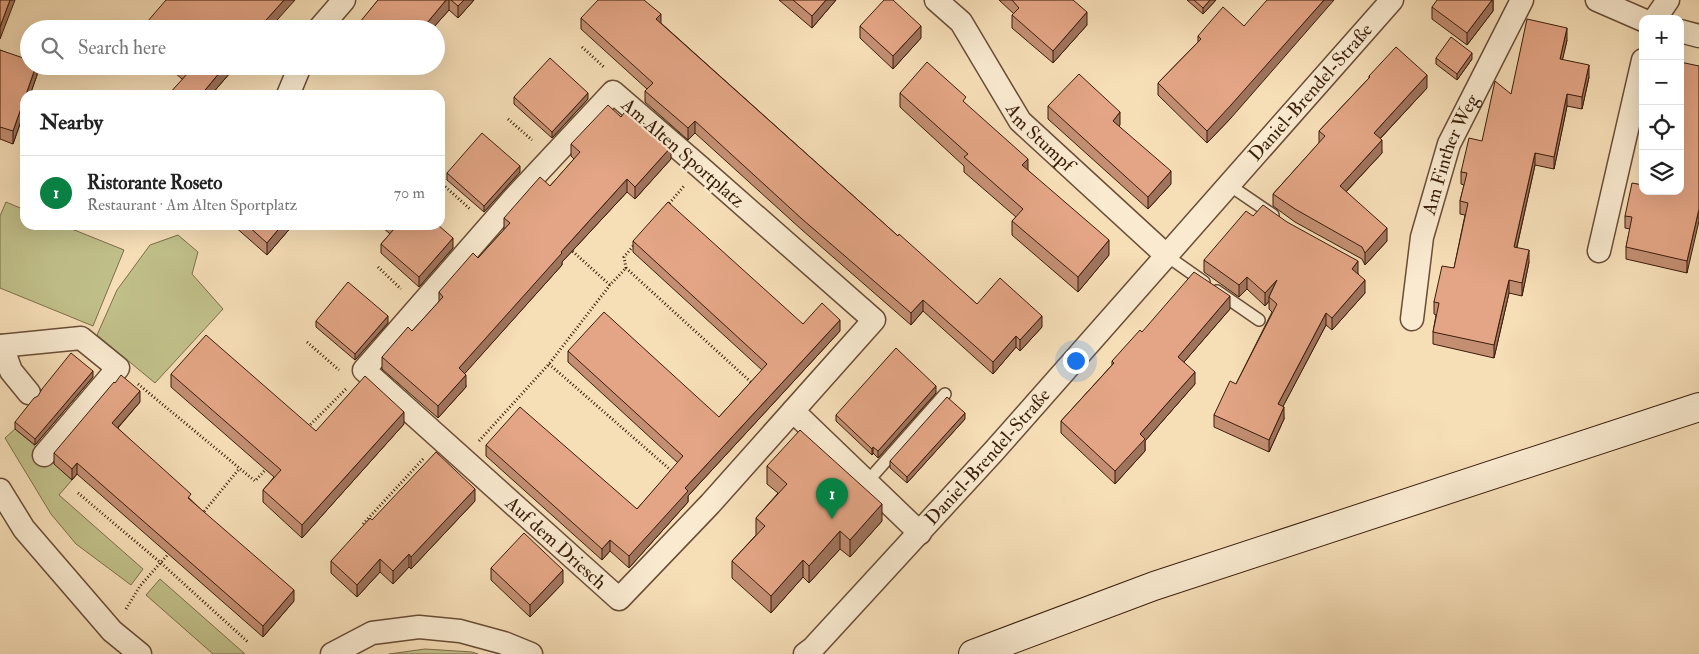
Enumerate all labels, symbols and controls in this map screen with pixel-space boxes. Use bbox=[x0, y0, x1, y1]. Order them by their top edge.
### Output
map controls bbox=[1639, 15, 1684, 195]
button: + bbox=[1639, 15, 1684, 60]
street label: Daniel-Brendel-Straße bbox=[1243, 18, 1378, 166]
search box bbox=[20, 20, 445, 75]
icon: search bbox=[38, 34, 66, 62]
text: Search here bbox=[78, 36, 166, 60]
button: − bbox=[1639, 60, 1684, 105]
street label: Am Finther Weg bbox=[1417, 90, 1485, 219]
street label: Am Alten Sportplatz bbox=[615, 92, 750, 214]
street label: Am Stumpf bbox=[1000, 98, 1081, 179]
button: locate bbox=[1639, 105, 1684, 150]
text: Nearby bbox=[40, 109, 103, 136]
button: layers bbox=[1639, 150, 1684, 195]
text: Ristorante Roseto bbox=[87, 171, 222, 195]
text: 1 bbox=[53, 183, 59, 203]
text: 70 m bbox=[394, 183, 425, 203]
text: Restaurant · Am Alten Sportplatz bbox=[87, 195, 297, 215]
your location bbox=[1063, 348, 1089, 374]
street label: Daniel-Brendel-Straße bbox=[920, 383, 1056, 530]
pin: 1 bbox=[816, 478, 848, 519]
street label: Auf dem Driesch bbox=[500, 491, 611, 595]

